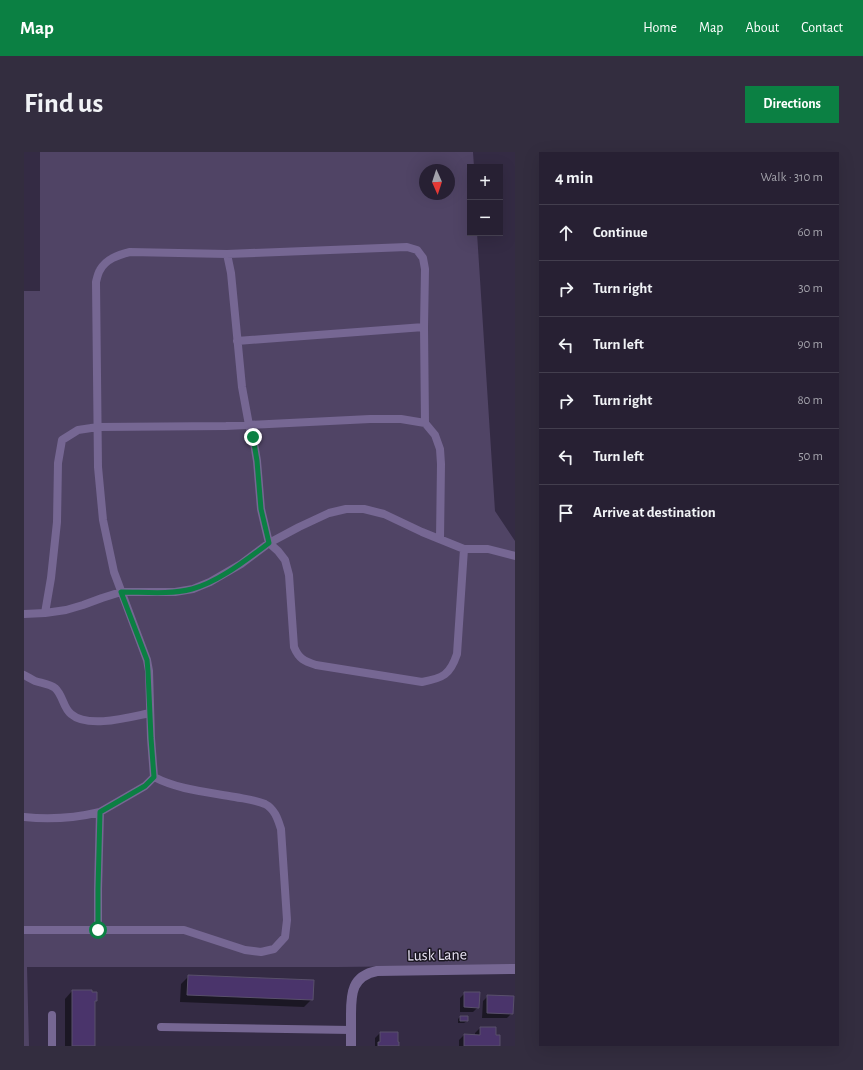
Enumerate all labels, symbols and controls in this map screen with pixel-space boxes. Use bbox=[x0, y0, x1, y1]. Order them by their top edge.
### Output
text: Map bbox=[20, 19, 54, 38]
text: Home bbox=[643, 21, 677, 35]
text: Map bbox=[699, 21, 723, 35]
text: About bbox=[745, 21, 779, 35]
text: Contact bbox=[801, 21, 843, 35]
button: Directions bbox=[745, 86, 839, 123]
text: Find us bbox=[24, 90, 103, 118]
north arrow bbox=[419, 164, 455, 200]
map controls bbox=[467, 164, 503, 236]
button: + bbox=[467, 164, 503, 200]
text: 4 min bbox=[555, 169, 593, 186]
text: Walk · 310 m bbox=[760, 171, 823, 184]
button: − bbox=[467, 200, 503, 236]
icon: ahead bbox=[555, 222, 577, 244]
text: Continue bbox=[593, 225, 648, 240]
text: 60 m bbox=[797, 226, 823, 239]
icon: right bbox=[555, 278, 577, 300]
text: Turn right bbox=[593, 281, 652, 296]
text: 30 m bbox=[798, 282, 823, 295]
icon: left bbox=[555, 334, 577, 356]
text: Turn left bbox=[593, 337, 644, 352]
text: 90 m bbox=[797, 338, 823, 351]
icon: right bbox=[555, 390, 577, 412]
text: Turn right bbox=[593, 393, 652, 408]
text: 80 m bbox=[797, 394, 823, 407]
route end bbox=[244, 428, 262, 446]
icon: left bbox=[555, 446, 577, 468]
text: Turn left bbox=[593, 449, 644, 464]
text: 50 m bbox=[798, 450, 823, 463]
icon: arrive bbox=[555, 502, 577, 524]
text: Arrive at destination bbox=[593, 505, 716, 520]
route start bbox=[89, 921, 107, 939]
street label: Lusk Lane bbox=[407, 946, 467, 964]

